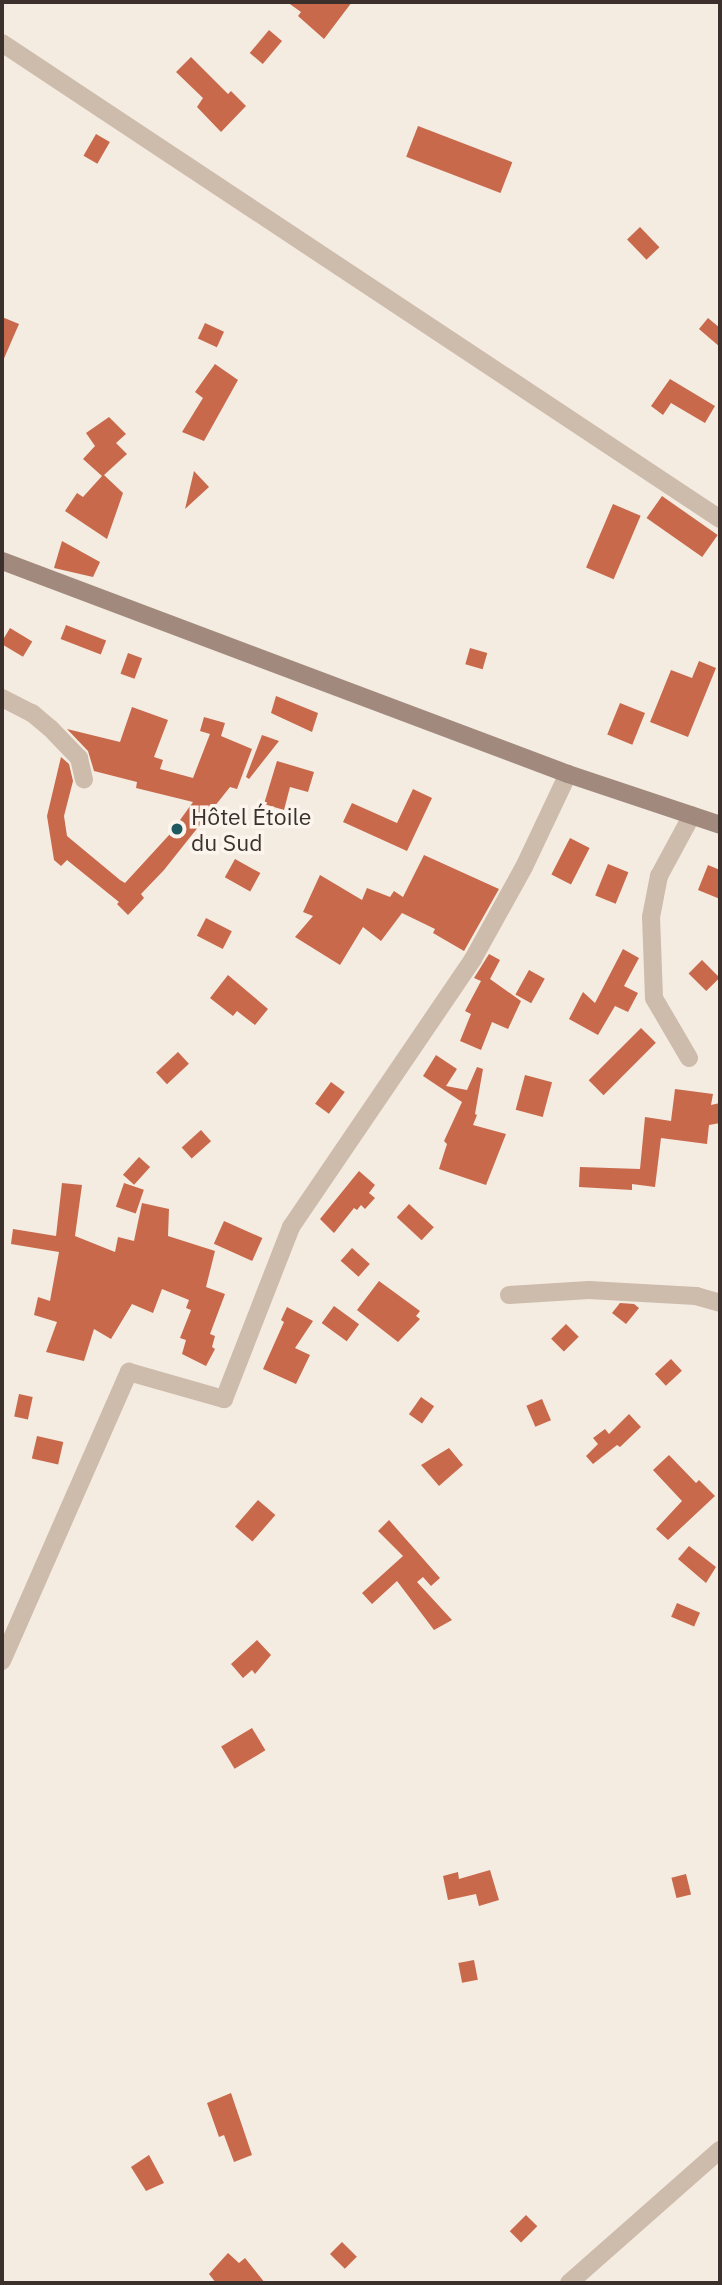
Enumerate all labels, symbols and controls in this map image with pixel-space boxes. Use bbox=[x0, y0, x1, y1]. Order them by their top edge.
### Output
place label: Hôtel Étoile du Sud bbox=[191, 802, 311, 856]
marker: Hôtel Étoile du Sud bbox=[169, 821, 185, 837]

